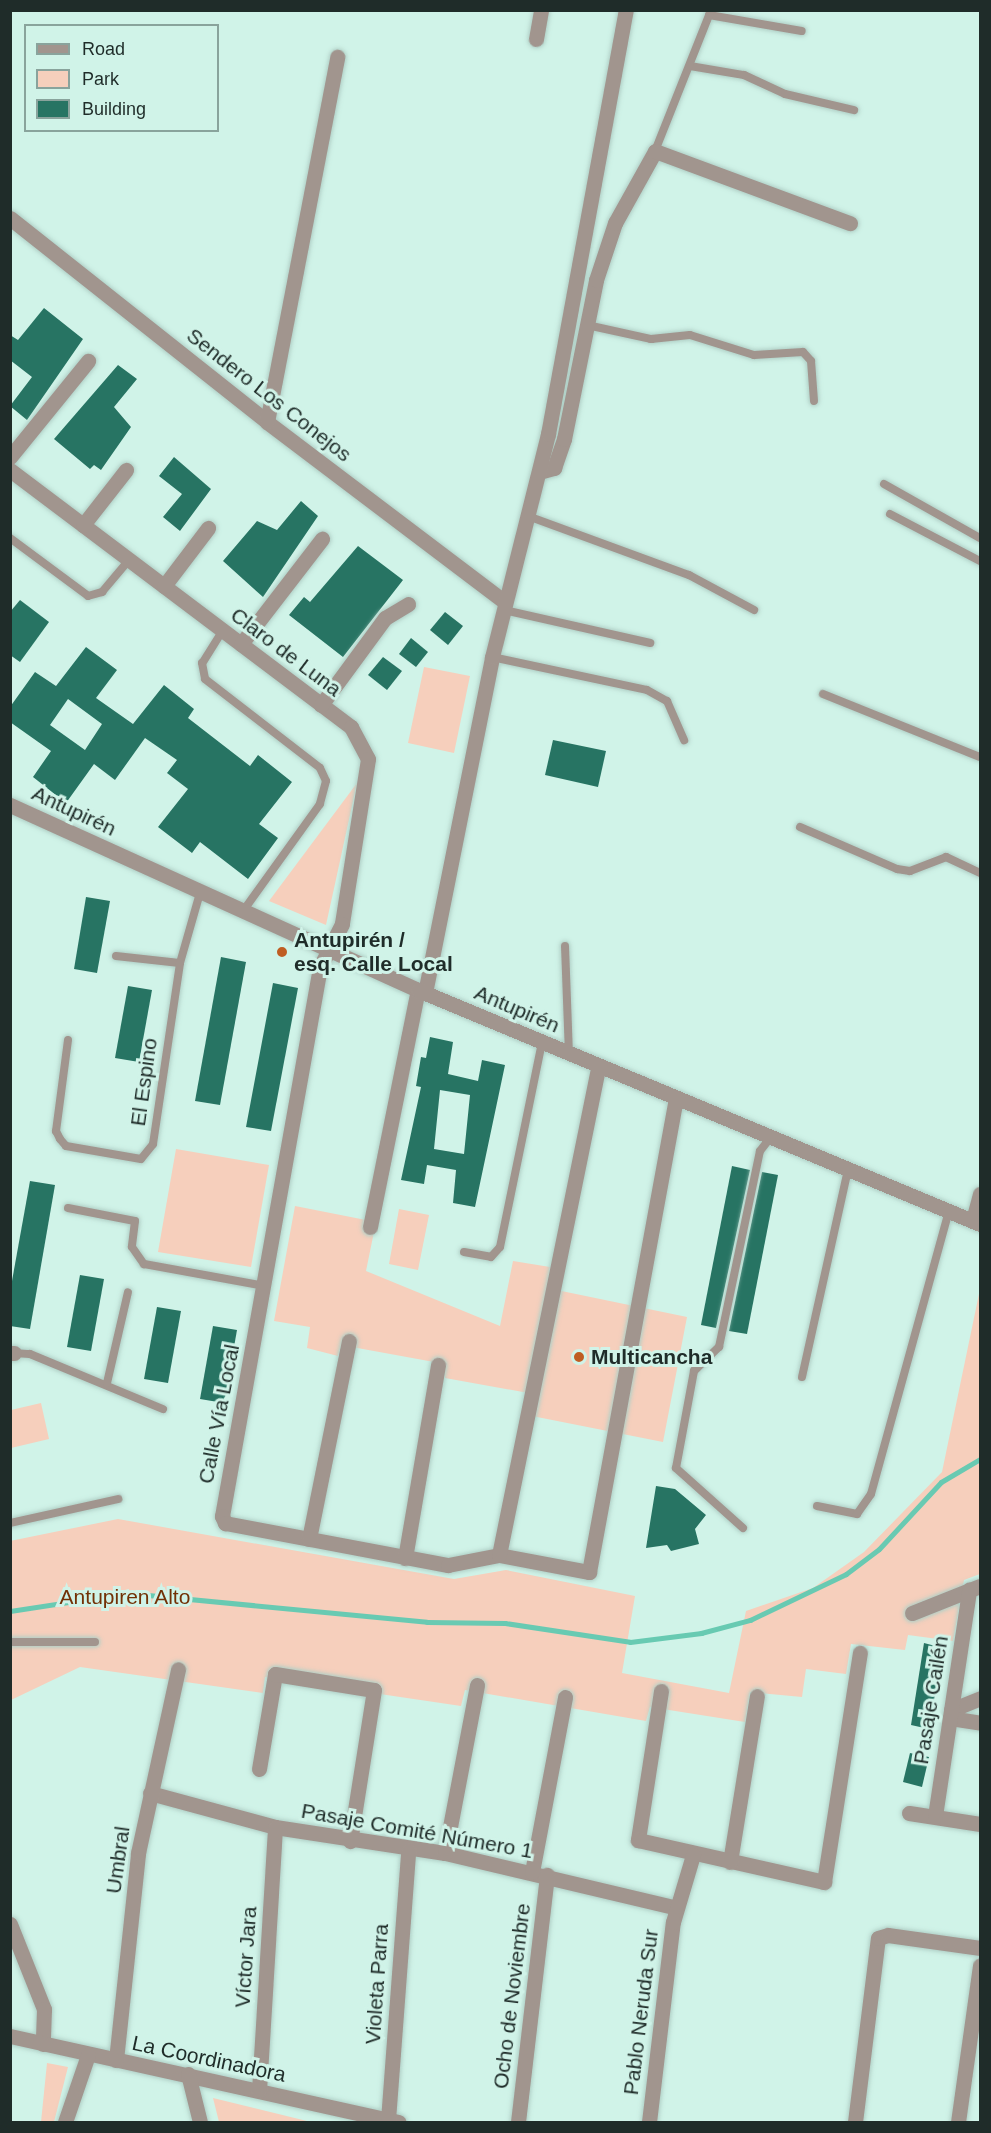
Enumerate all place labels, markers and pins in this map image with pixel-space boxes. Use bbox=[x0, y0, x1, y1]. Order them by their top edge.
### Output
place label: Antupirén / esq. Calle Local bbox=[294, 927, 453, 977]
marker: Antupirén / esq. Calle Local bbox=[275, 945, 289, 959]
place label: Multicancha bbox=[591, 1344, 712, 1370]
marker: Multicancha bbox=[572, 1350, 586, 1364]

